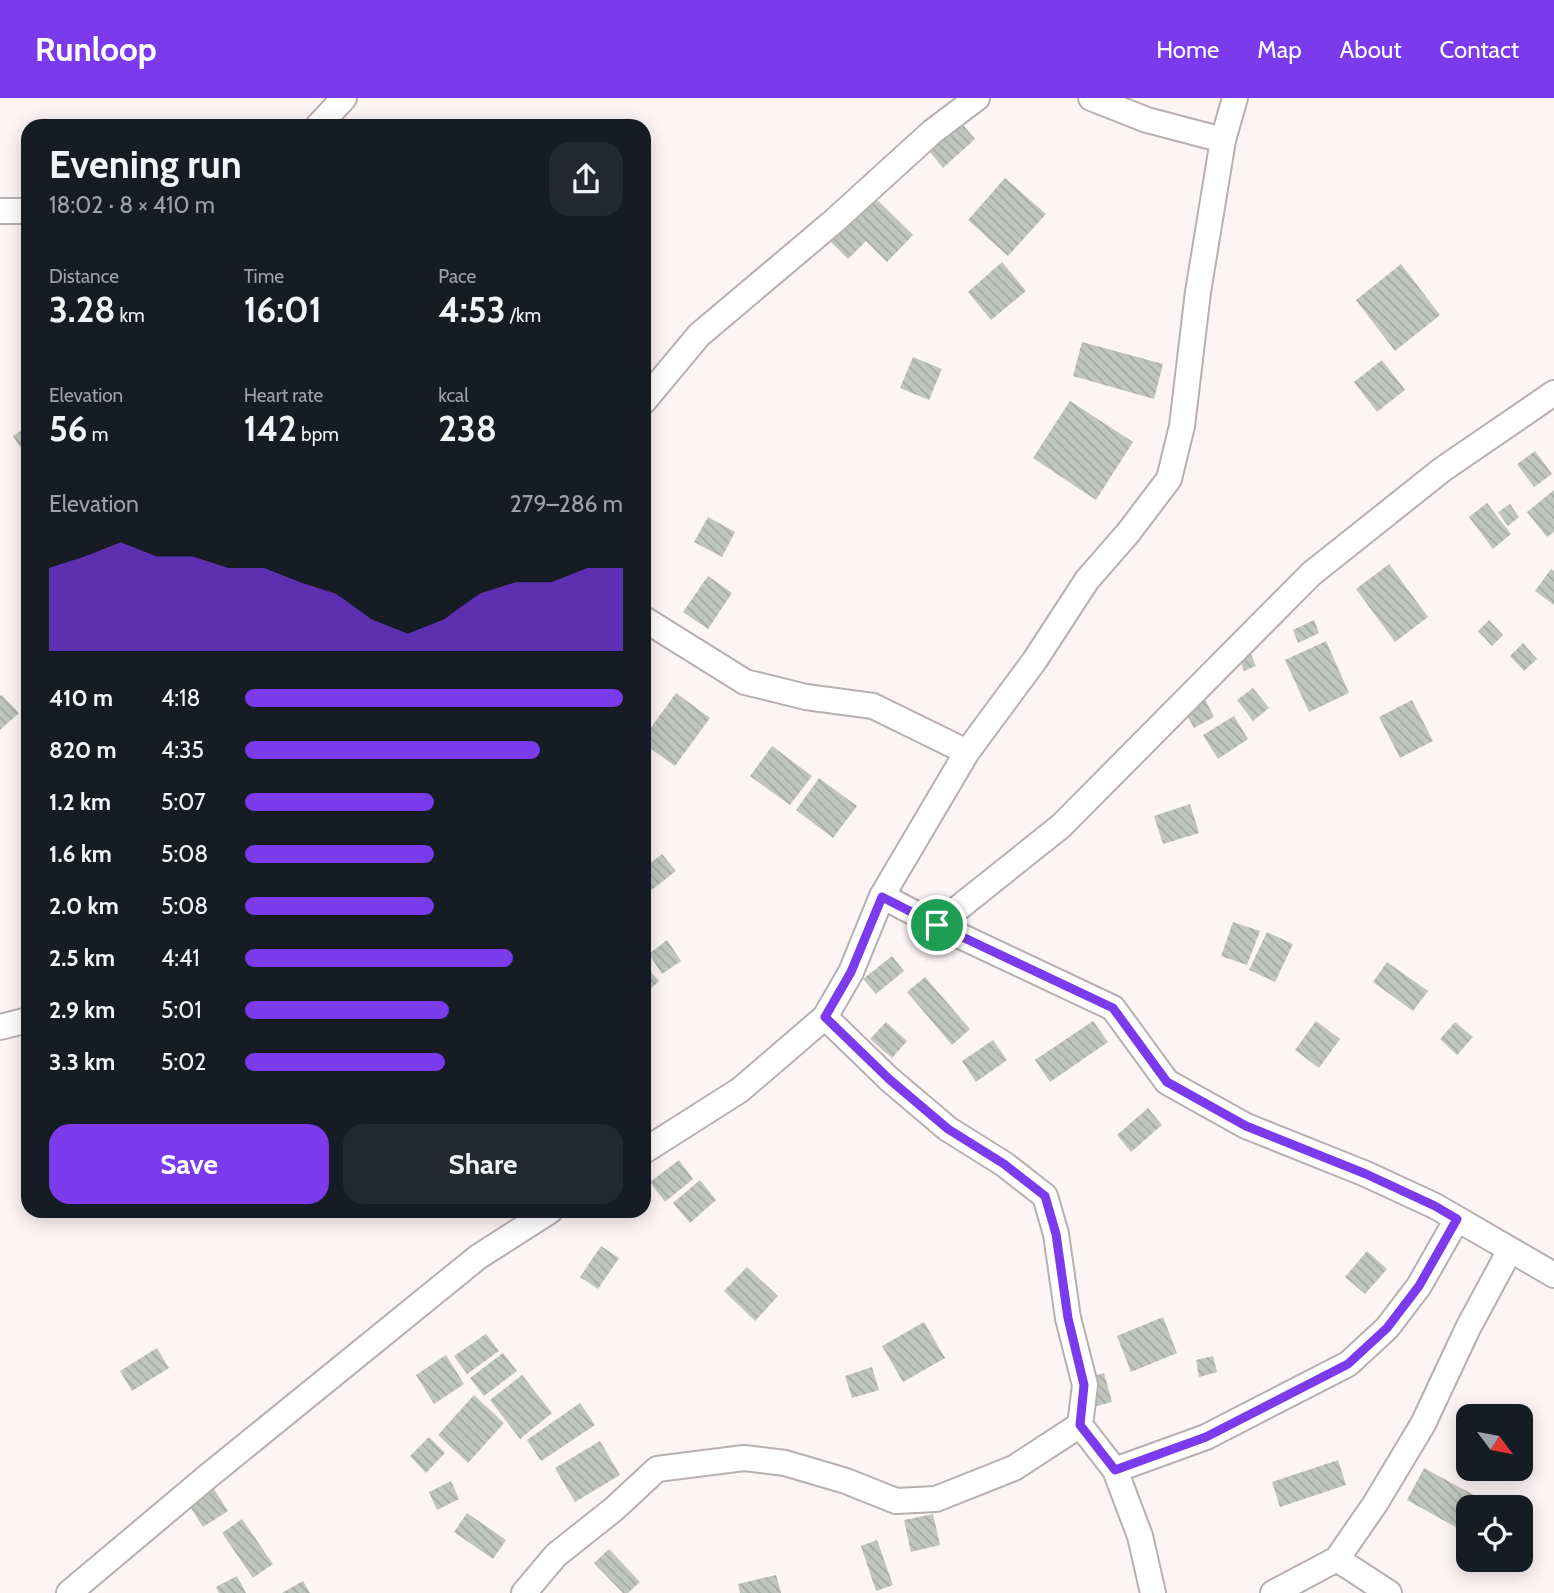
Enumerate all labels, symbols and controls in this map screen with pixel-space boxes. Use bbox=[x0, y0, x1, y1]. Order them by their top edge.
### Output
text: Runloop bbox=[35, 29, 157, 69]
text: Home bbox=[1156, 35, 1219, 64]
text: Map bbox=[1257, 35, 1302, 64]
text: About bbox=[1340, 35, 1402, 64]
text: Contact bbox=[1440, 35, 1519, 64]
text: Evening run bbox=[49, 141, 242, 188]
button: share bbox=[549, 142, 623, 216]
text: 18:02 · 8 × 410 m bbox=[49, 191, 215, 219]
text: Distance bbox=[49, 265, 119, 288]
text: Time bbox=[244, 265, 284, 288]
text: Pace bbox=[438, 265, 476, 288]
text: 3.28 bbox=[49, 288, 115, 331]
text: 16:01 bbox=[244, 288, 322, 331]
text: 4:53 bbox=[438, 288, 506, 331]
text: km bbox=[115, 304, 145, 327]
text: /km bbox=[506, 304, 541, 327]
text: Elevation bbox=[49, 384, 123, 407]
text: Heart rate bbox=[244, 384, 323, 407]
text: kcal bbox=[438, 384, 469, 407]
text: 56 bbox=[49, 407, 87, 450]
text: 142 bbox=[244, 407, 297, 450]
text: 238 bbox=[438, 407, 497, 450]
text: m bbox=[87, 423, 108, 446]
text: bpm bbox=[297, 423, 339, 446]
text: Elevation bbox=[49, 490, 139, 518]
text: 279–286 m bbox=[510, 490, 623, 518]
text: 410 m bbox=[49, 684, 113, 712]
text: 4:18 bbox=[161, 684, 201, 712]
text: 820 m bbox=[49, 736, 116, 764]
text: 4:35 bbox=[161, 736, 204, 764]
text: 1.2 km bbox=[49, 788, 111, 816]
text: 5:07 bbox=[161, 788, 206, 816]
text: 1.6 km bbox=[49, 840, 112, 868]
text: 5:08 bbox=[161, 840, 208, 868]
text: 2.0 km bbox=[49, 892, 119, 920]
text: 5:08 bbox=[161, 892, 208, 920]
pin bbox=[907, 895, 967, 955]
icon: arrive bbox=[918, 906, 956, 944]
text: 2.5 km bbox=[49, 944, 115, 972]
text: 4:41 bbox=[161, 944, 200, 972]
text: 2.9 km bbox=[49, 996, 115, 1024]
text: 5:01 bbox=[161, 996, 202, 1024]
text: 3.3 km bbox=[49, 1048, 115, 1076]
text: 5:02 bbox=[161, 1048, 206, 1076]
button: Save bbox=[49, 1124, 329, 1204]
button: Share bbox=[343, 1124, 623, 1204]
north arrow bbox=[1456, 1404, 1533, 1480]
map controls bbox=[1456, 1404, 1533, 1572]
button: locate bbox=[1456, 1495, 1533, 1572]

